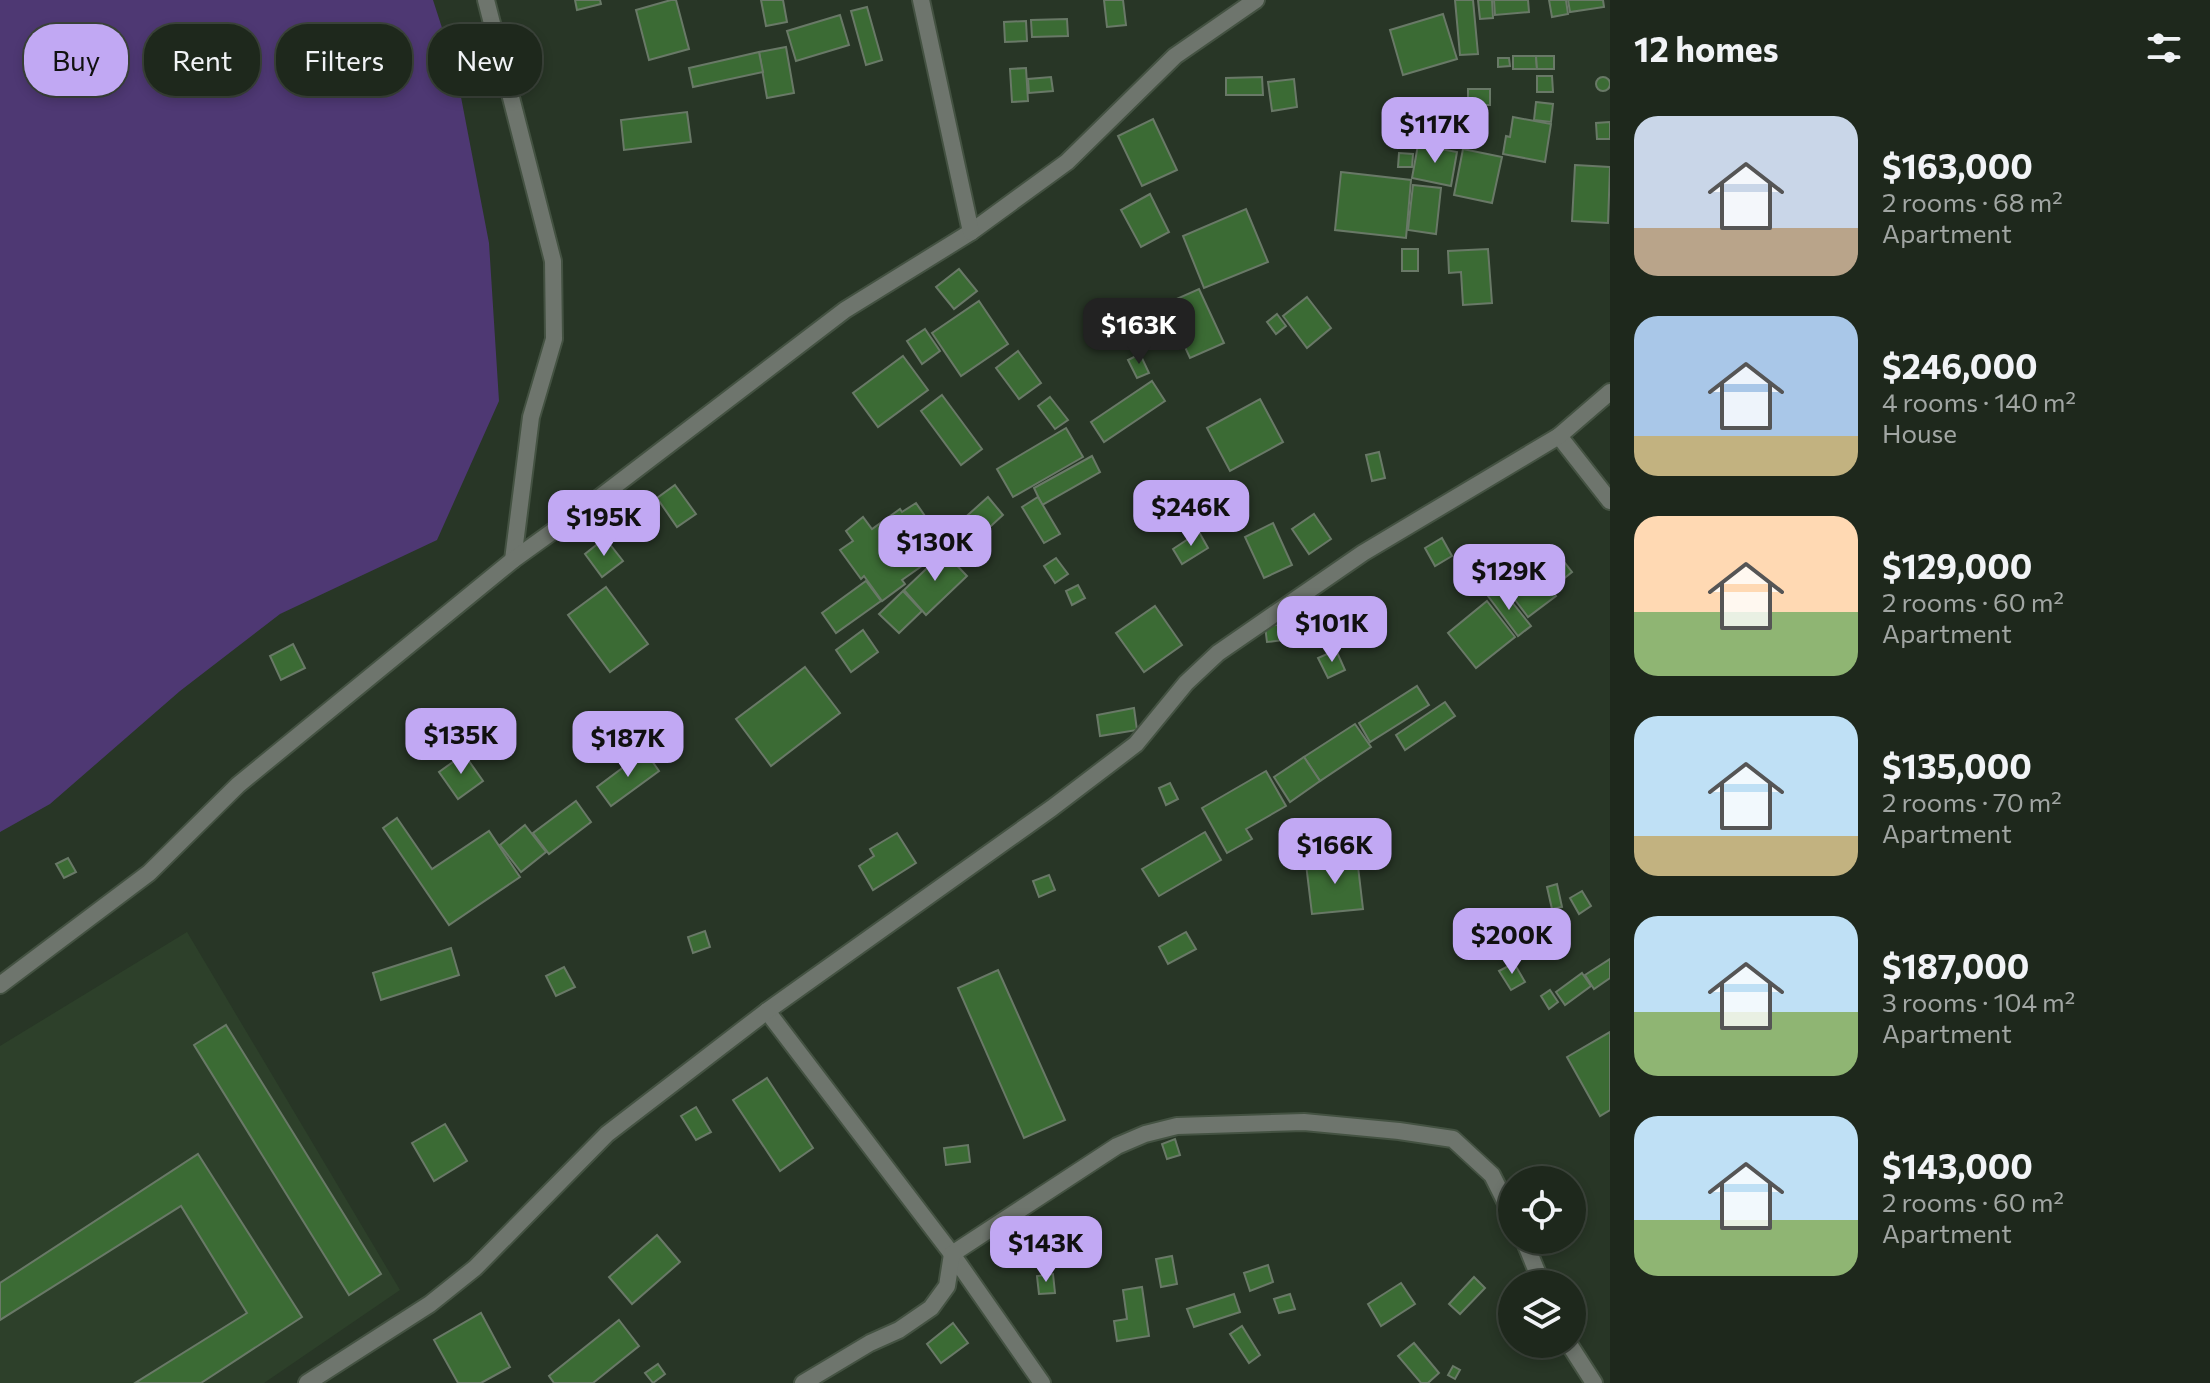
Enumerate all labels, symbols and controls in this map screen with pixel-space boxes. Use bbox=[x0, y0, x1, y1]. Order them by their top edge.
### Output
chip: Buy bbox=[24, 24, 128, 96]
chip: Rent bbox=[144, 24, 260, 96]
chip: Filters bbox=[276, 24, 412, 96]
chip: New bbox=[428, 24, 542, 96]
icon: filters bbox=[2142, 26, 2186, 70]
text: 12 homes bbox=[1634, 27, 1779, 69]
pin: $117K bbox=[1379, 97, 1491, 165]
text: $117K bbox=[1400, 107, 1470, 138]
text: $163,000 bbox=[1882, 144, 2033, 186]
icon: home bbox=[1698, 148, 1794, 244]
text: 2 rooms · 68 m² bbox=[1882, 186, 2063, 217]
text: Apartment bbox=[1882, 217, 2012, 248]
pin: $163K bbox=[1083, 298, 1195, 366]
text: $163K bbox=[1101, 308, 1177, 339]
text: $246,000 bbox=[1882, 344, 2038, 386]
icon: home bbox=[1698, 348, 1794, 444]
text: 4 rooms · 140 m² bbox=[1882, 386, 2076, 417]
text: House bbox=[1882, 417, 1957, 448]
pin: $246K bbox=[1135, 480, 1247, 548]
pin: $195K bbox=[548, 490, 660, 558]
text: $246K bbox=[1151, 490, 1231, 521]
text: $195K bbox=[566, 500, 642, 531]
pin: $130K bbox=[879, 515, 991, 583]
text: $130K bbox=[896, 525, 974, 556]
pin: $129K bbox=[1453, 544, 1565, 612]
text: $129,000 bbox=[1882, 544, 2032, 586]
icon: home bbox=[1698, 548, 1794, 644]
text: $129K bbox=[1471, 554, 1547, 585]
text: 2 rooms · 60 m² bbox=[1882, 586, 2064, 617]
pin: $101K bbox=[1276, 596, 1388, 664]
text: $101K bbox=[1295, 606, 1369, 637]
text: Apartment bbox=[1882, 617, 2012, 648]
pin: $135K bbox=[405, 708, 517, 776]
pin: $187K bbox=[572, 711, 684, 779]
text: $135K bbox=[423, 718, 499, 749]
text: $187K bbox=[591, 721, 666, 752]
text: $135,000 bbox=[1882, 744, 2032, 786]
icon: home bbox=[1698, 748, 1794, 844]
text: 2 rooms · 70 m² bbox=[1882, 786, 2062, 817]
text: Apartment bbox=[1882, 817, 2012, 848]
pin: $166K bbox=[1279, 818, 1391, 886]
text: $166K bbox=[1297, 828, 1373, 859]
pin: $200K bbox=[1456, 908, 1568, 976]
text: $200K bbox=[1471, 918, 1553, 949]
text: $187,000 bbox=[1882, 944, 2029, 986]
icon: home bbox=[1698, 948, 1794, 1044]
text: 3 rooms · 104 m² bbox=[1882, 986, 2075, 1017]
text: Apartment bbox=[1882, 1017, 2012, 1048]
text: $143,000 bbox=[1882, 1144, 2033, 1186]
icon: home bbox=[1698, 1148, 1794, 1244]
map controls bbox=[1498, 1166, 1586, 1358]
button: locate bbox=[1498, 1166, 1586, 1254]
text: 2 rooms · 60 m² bbox=[1882, 1186, 2064, 1217]
pin: $143K bbox=[990, 1216, 1102, 1284]
text: Apartment bbox=[1882, 1217, 2012, 1248]
text: $143K bbox=[1008, 1226, 1084, 1257]
button: layers bbox=[1498, 1270, 1586, 1358]

